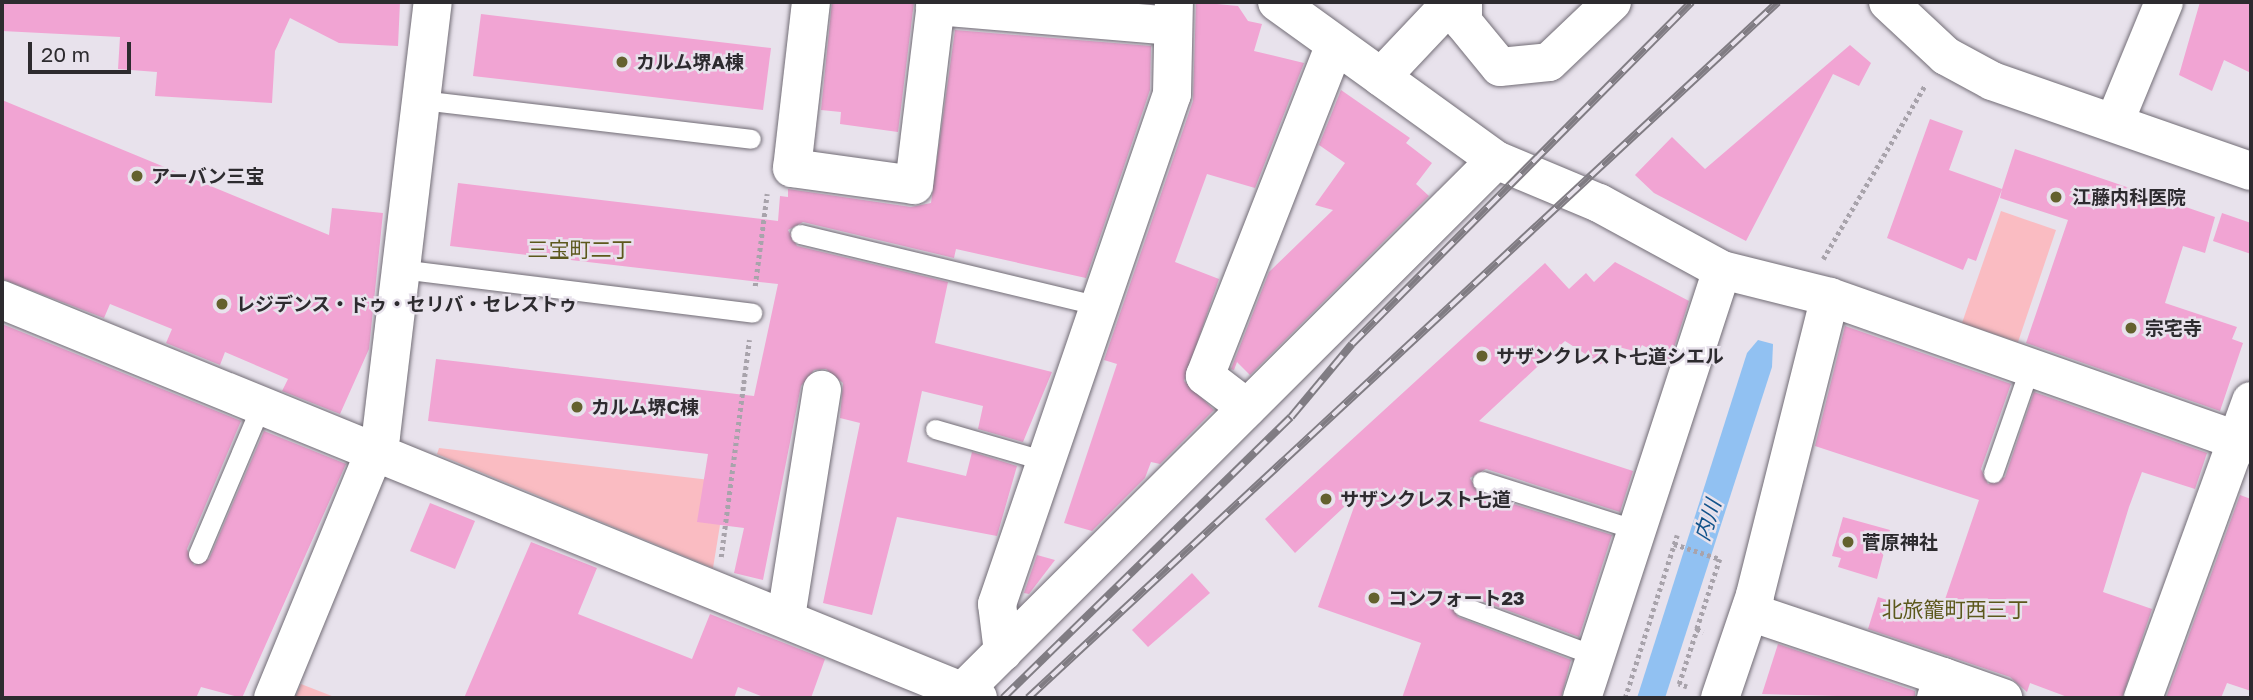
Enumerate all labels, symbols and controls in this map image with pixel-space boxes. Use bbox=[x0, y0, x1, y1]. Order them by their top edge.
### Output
scale bar bbox=[32, 28, 135, 72]
text: 20 m bbox=[41, 41, 90, 67]
place label: カルム堺A棟 bbox=[636, 51, 744, 73]
marker: カルム堺A棟 bbox=[614, 54, 630, 70]
place label: アーバン三宝 bbox=[151, 165, 264, 187]
marker: アーバン三宝 bbox=[129, 168, 145, 184]
place label: 江藤内科医院 bbox=[2072, 186, 2186, 208]
marker: 江藤内科医院 bbox=[2046, 187, 2066, 207]
district label: 三宝町二丁 bbox=[528, 236, 632, 262]
place label: レジデンス・ドゥ・セリバ・セレストゥ bbox=[236, 293, 578, 315]
marker: レジデンス・ドゥ・セリバ・セレストゥ bbox=[214, 296, 230, 312]
place label: 宗宅寺 bbox=[2145, 317, 2202, 339]
marker: 宗宅寺 bbox=[2123, 320, 2139, 336]
place label: サザンクレスト七道シエル bbox=[1496, 345, 1724, 367]
marker: サザンクレスト七道シエル bbox=[1474, 348, 1490, 364]
place label: カルム堺C棟 bbox=[591, 396, 699, 418]
marker: カルム堺C棟 bbox=[569, 399, 585, 415]
place label: サザンクレスト七道 bbox=[1340, 488, 1511, 510]
marker: サザンクレスト七道 bbox=[1318, 491, 1334, 507]
water label: 内川 bbox=[1689, 496, 1725, 544]
place label: 菅原神社 bbox=[1862, 531, 1938, 553]
marker: 菅原神社 bbox=[1840, 534, 1856, 550]
place label: コンフォート23 bbox=[1388, 587, 1525, 609]
marker: コンフォート23 bbox=[1366, 590, 1382, 606]
district label: 北旅籠町西三丁 bbox=[1882, 596, 2028, 622]

